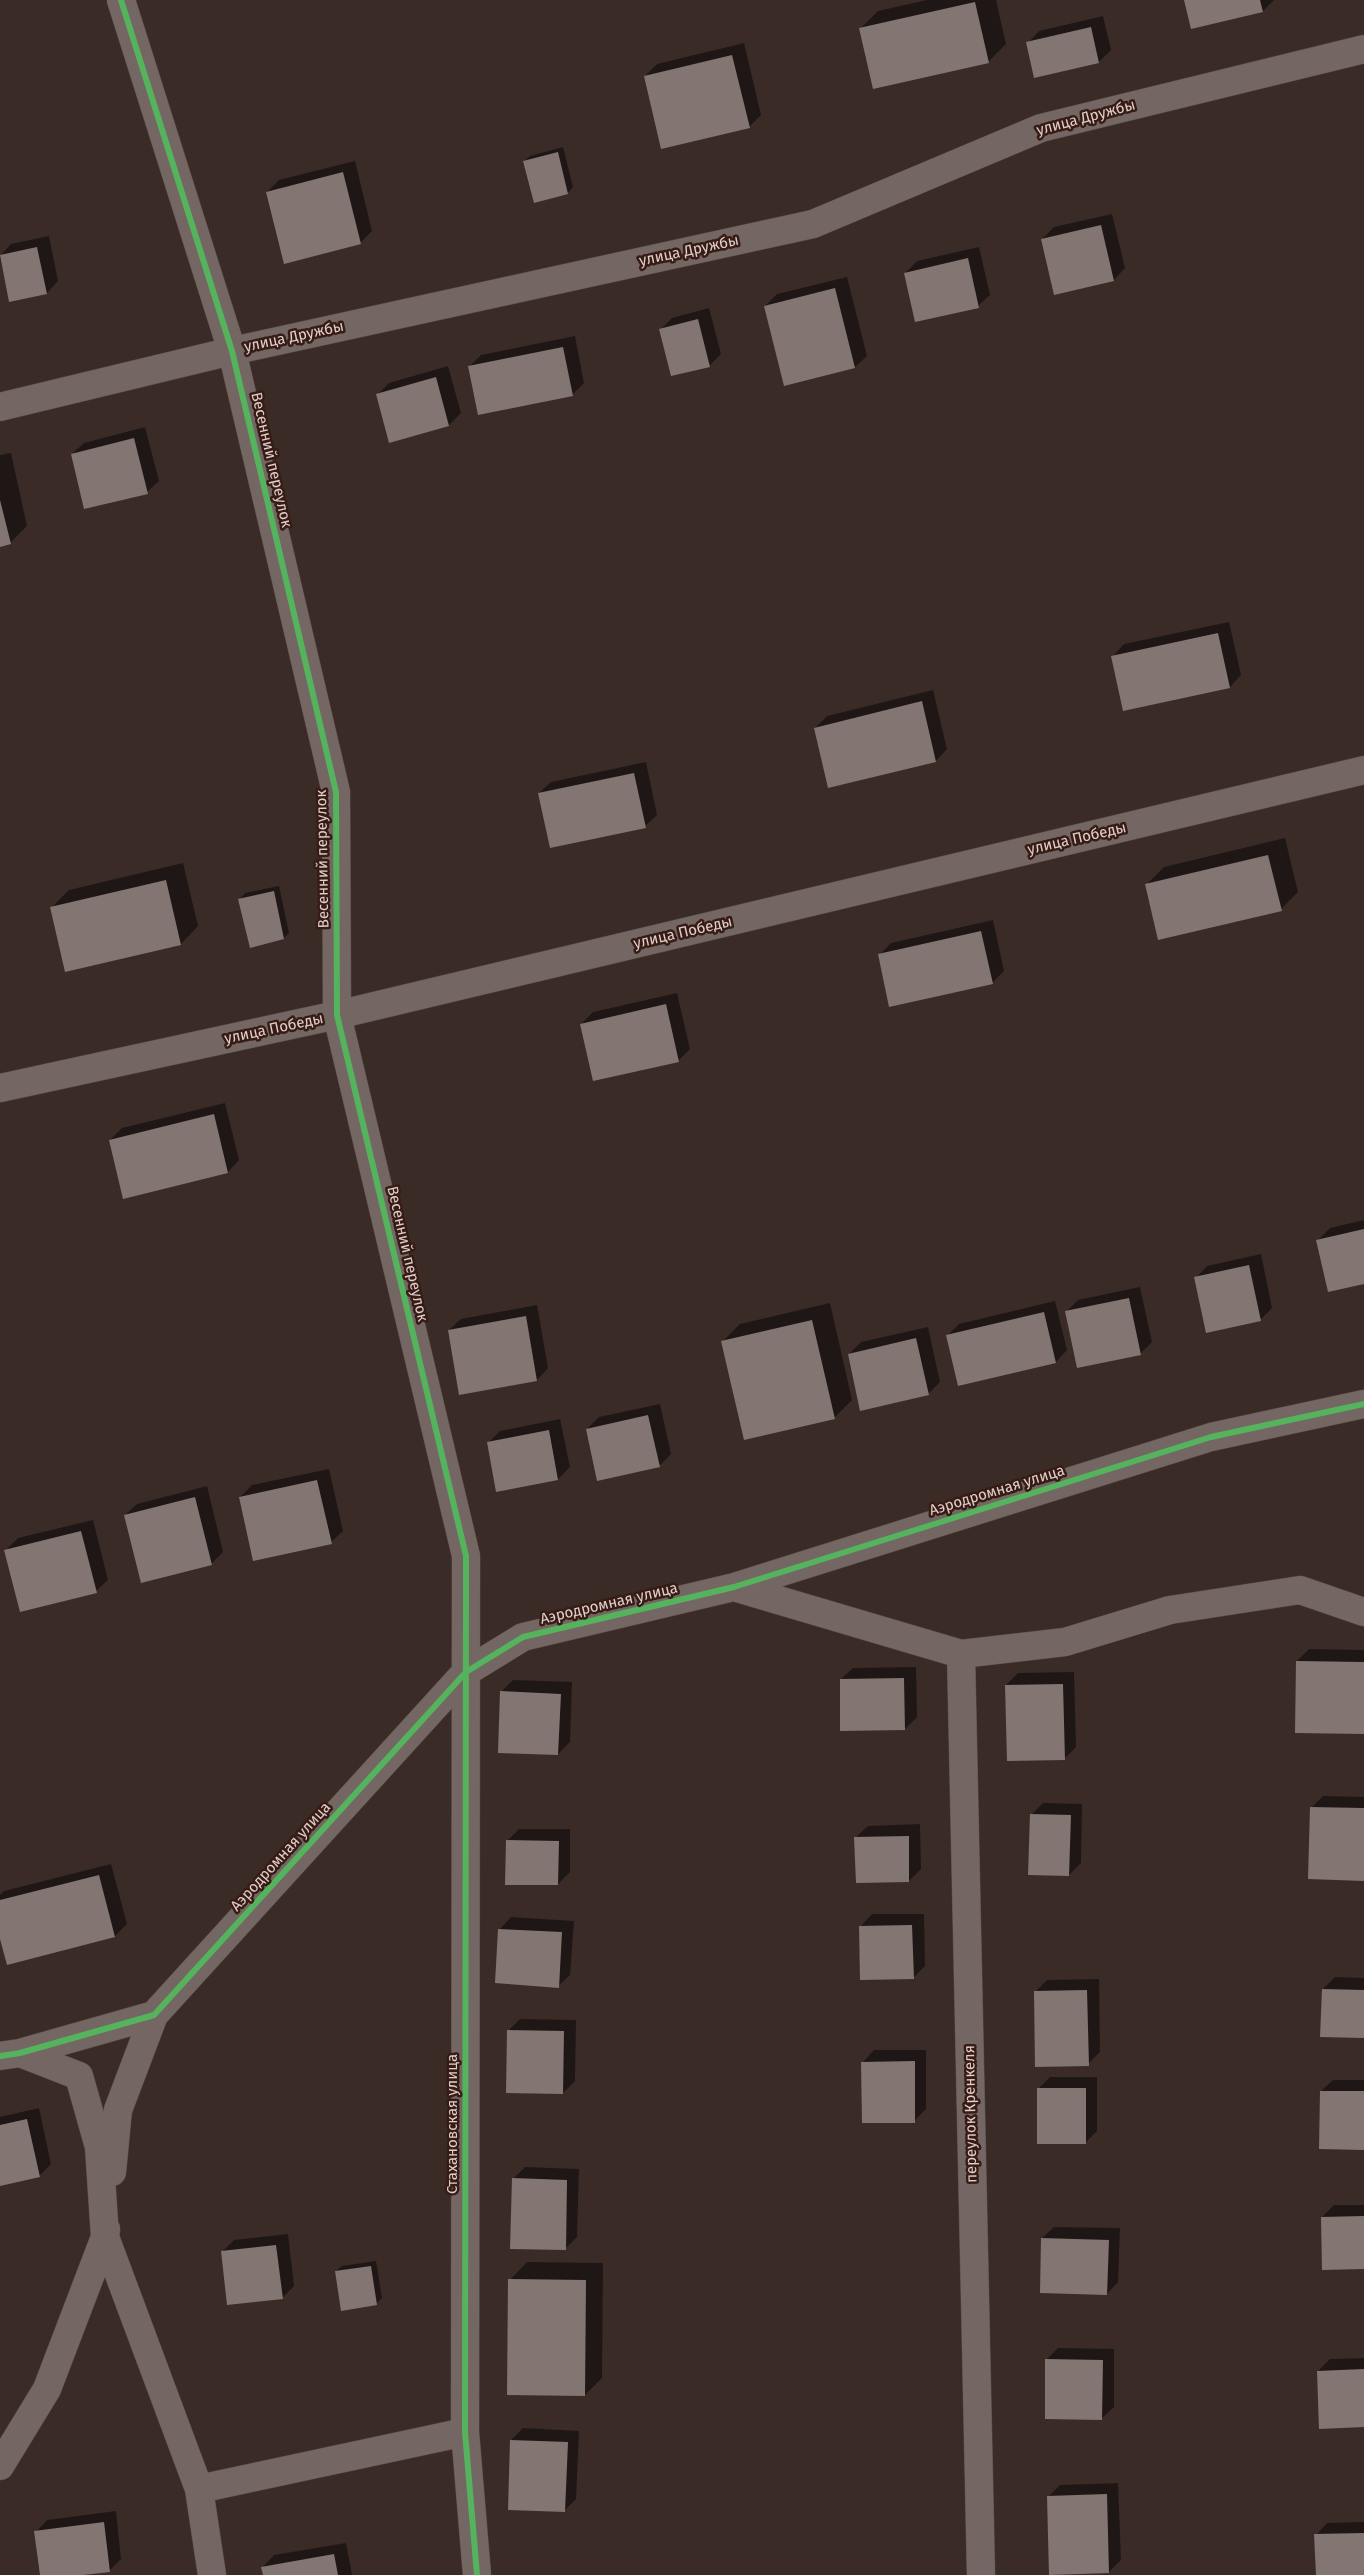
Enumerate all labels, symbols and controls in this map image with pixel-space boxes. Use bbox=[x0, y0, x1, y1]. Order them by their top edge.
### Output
street label: улица Дружбы bbox=[1035, 96, 1137, 140]
street label: улица Дружбы bbox=[637, 232, 741, 270]
street label: улица Дружбы bbox=[242, 318, 346, 356]
street label: Весенний переулок bbox=[247, 390, 295, 530]
street label: Весенний переулок bbox=[313, 790, 333, 928]
street label: улица Победы bbox=[1026, 819, 1128, 859]
street label: улица Победы bbox=[632, 913, 734, 953]
street label: улица Победы bbox=[223, 1010, 325, 1048]
street label: Весенний переулок bbox=[383, 1184, 431, 1324]
street label: Аэродромная улица bbox=[927, 1462, 1067, 1520]
street label: Аэродромная улица bbox=[538, 1579, 680, 1629]
street label: Аэродромная улица bbox=[227, 1799, 335, 1915]
street label: переулок Кренкеля bbox=[961, 2045, 981, 2183]
street label: Стахановская улица bbox=[444, 2054, 462, 2194]

